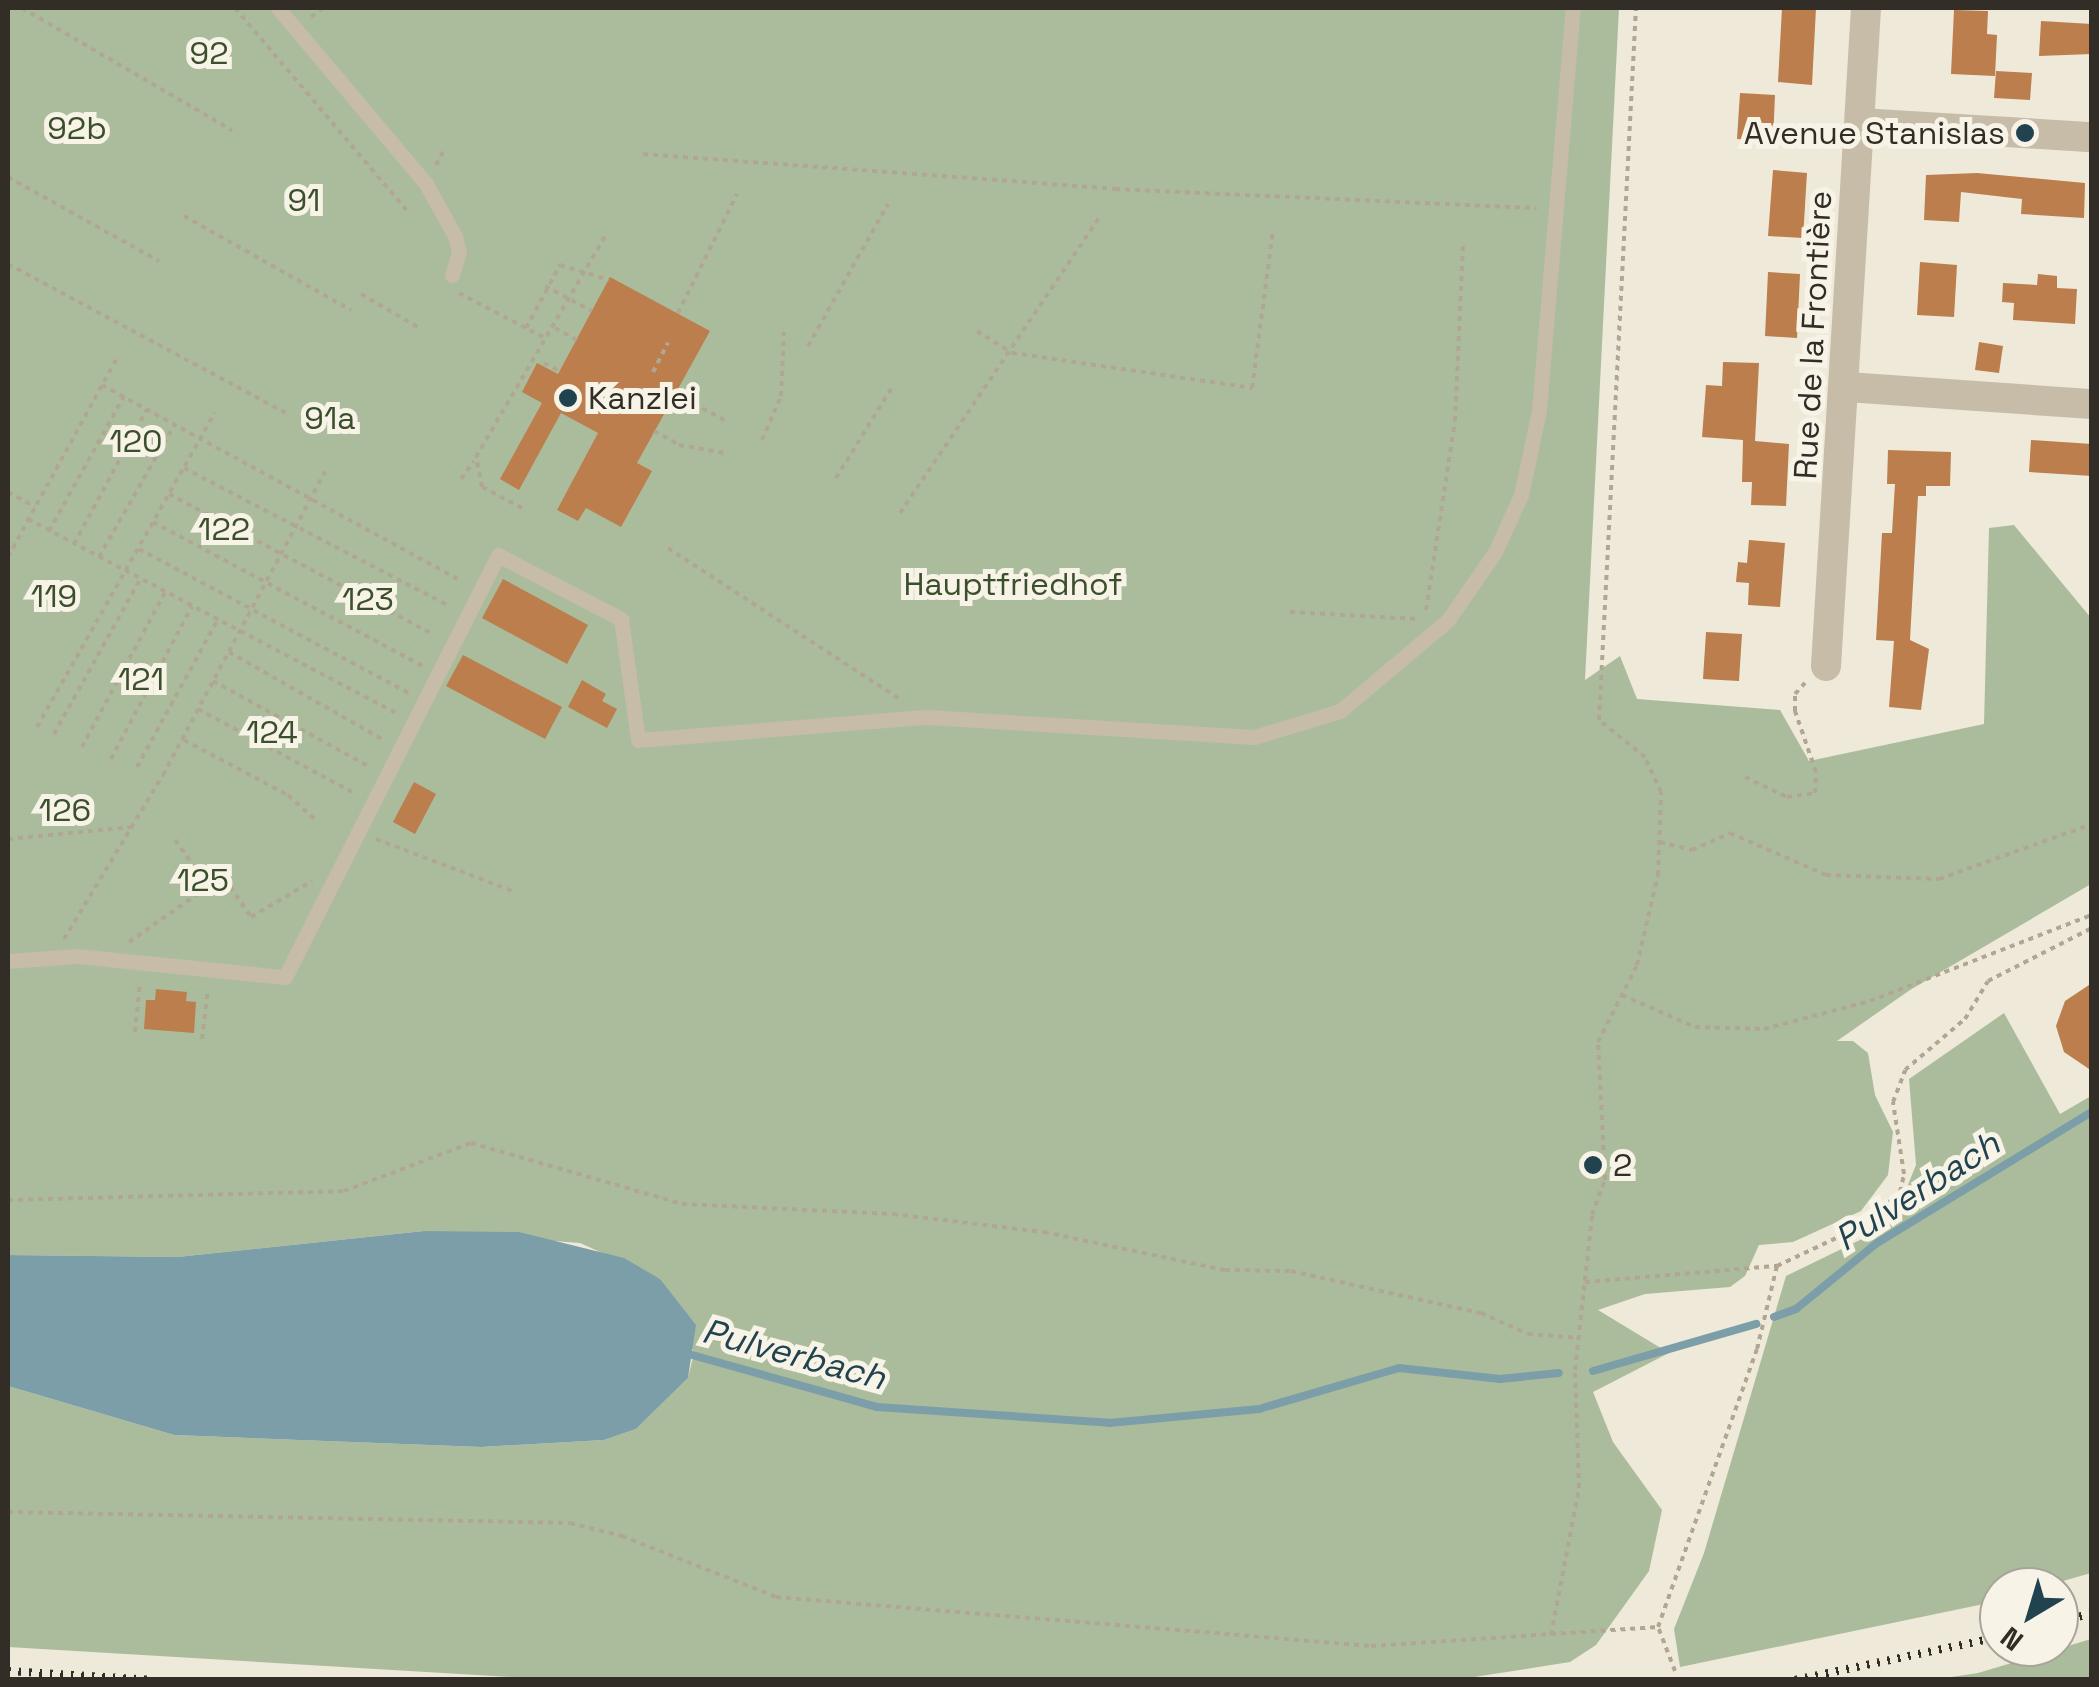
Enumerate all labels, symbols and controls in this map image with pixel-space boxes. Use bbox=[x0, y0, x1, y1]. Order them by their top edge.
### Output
park label: 92 bbox=[190, 34, 228, 72]
park label: 92b bbox=[47, 109, 107, 147]
place label: Avenue Stanislas bbox=[1744, 114, 2005, 152]
marker: Avenue Stanislas bbox=[2014, 122, 2036, 144]
park label: 91 bbox=[288, 181, 320, 219]
street label: Rue de la Frontière bbox=[1786, 190, 1840, 480]
place label: Kanzlei bbox=[588, 379, 697, 417]
marker: Kanzlei bbox=[557, 387, 579, 409]
park label: 91a bbox=[304, 399, 356, 437]
park label: 120 bbox=[109, 422, 163, 460]
park label: 122 bbox=[198, 510, 250, 548]
park label: Hauptfriedhof bbox=[904, 565, 1122, 603]
park label: 119 bbox=[31, 577, 77, 615]
park label: 123 bbox=[342, 580, 394, 618]
park label: 121 bbox=[118, 660, 164, 698]
park label: 124 bbox=[246, 713, 298, 751]
park label: 126 bbox=[39, 791, 91, 829]
park label: 125 bbox=[177, 861, 229, 899]
water label: Pulverbach bbox=[1827, 1122, 2007, 1260]
place label: 2 bbox=[1613, 1146, 1632, 1184]
marker: 2 bbox=[1582, 1154, 1604, 1176]
water label: Pulverbach bbox=[698, 1309, 890, 1399]
north arrow bbox=[1979, 1567, 2079, 1667]
text: N bbox=[1993, 1619, 2030, 1659]

